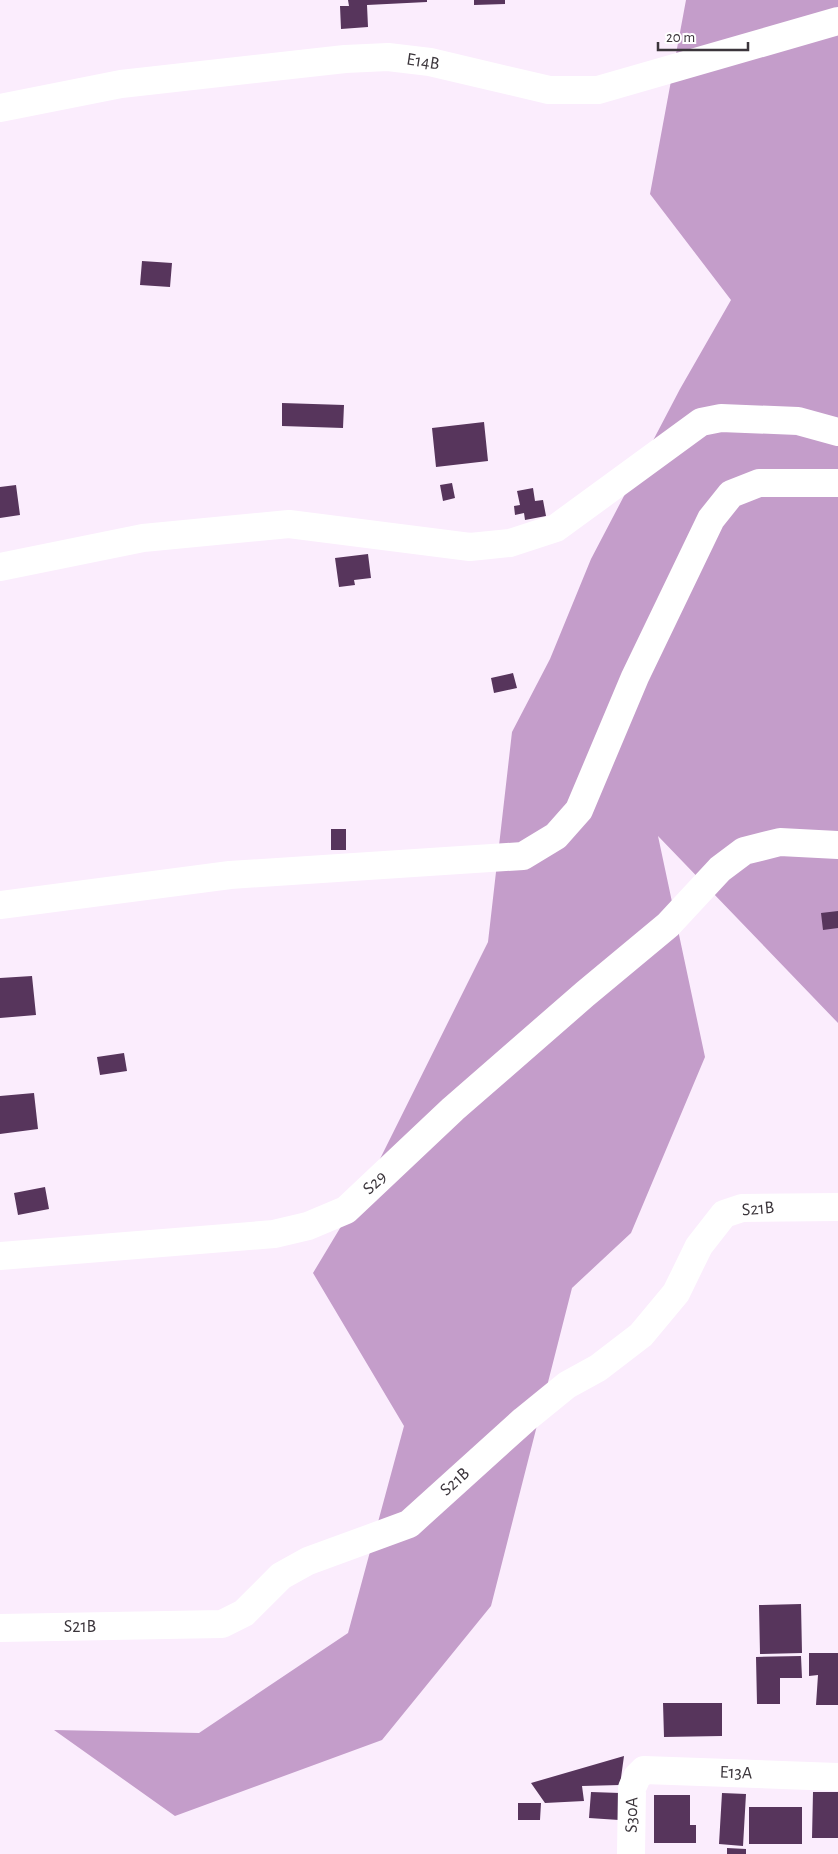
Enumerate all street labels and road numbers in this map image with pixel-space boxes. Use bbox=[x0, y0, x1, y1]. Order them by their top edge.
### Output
street label: E14B bbox=[405, 51, 441, 73]
street label: S29 bbox=[360, 1168, 390, 1198]
street label: S21B bbox=[741, 1199, 775, 1219]
street label: S21B bbox=[437, 1464, 473, 1500]
street label: S21B bbox=[64, 1618, 96, 1636]
street label: E13A bbox=[719, 1763, 753, 1783]
street label: S30A bbox=[623, 1796, 641, 1833]

